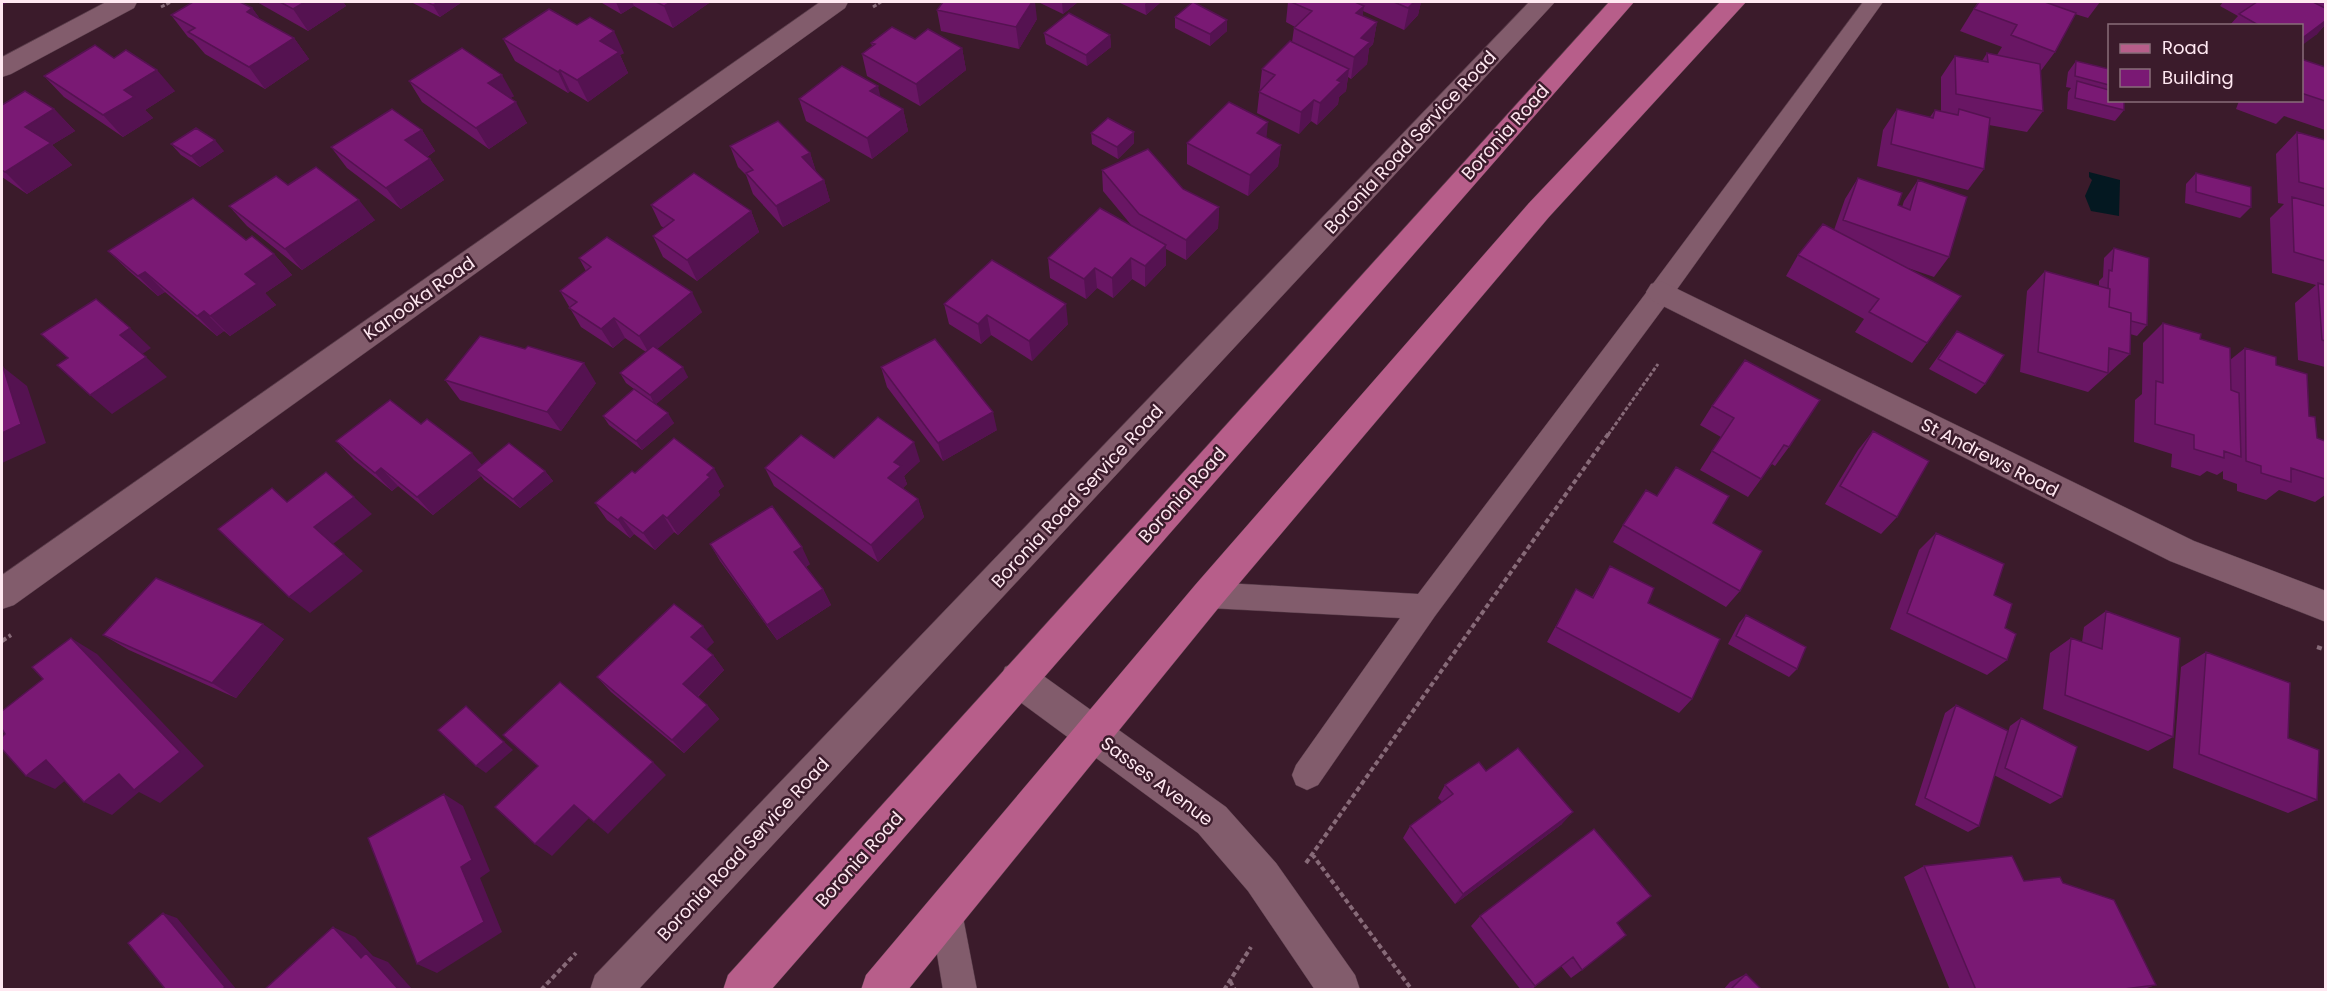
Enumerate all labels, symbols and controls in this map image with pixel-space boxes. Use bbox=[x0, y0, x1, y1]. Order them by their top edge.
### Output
legend bbox=[2108, 24, 2303, 102]
text: Road bbox=[2162, 35, 2209, 60]
street label: Boronia Road Service Road bbox=[1318, 45, 1502, 239]
text: Building bbox=[2162, 65, 2234, 90]
street label: Boronia Road bbox=[1455, 79, 1555, 185]
street label: Kanooka Road bbox=[358, 250, 480, 346]
street label: Boronia Road Service Road bbox=[985, 399, 1169, 593]
street label: St Andrews Road bbox=[1917, 411, 2063, 503]
street label: Boronia Road bbox=[1132, 442, 1232, 548]
street label: Sasses Avenue bbox=[1096, 731, 1218, 831]
street label: Boronia Road Service Road bbox=[651, 752, 835, 946]
street label: Boronia Road bbox=[809, 806, 909, 912]

